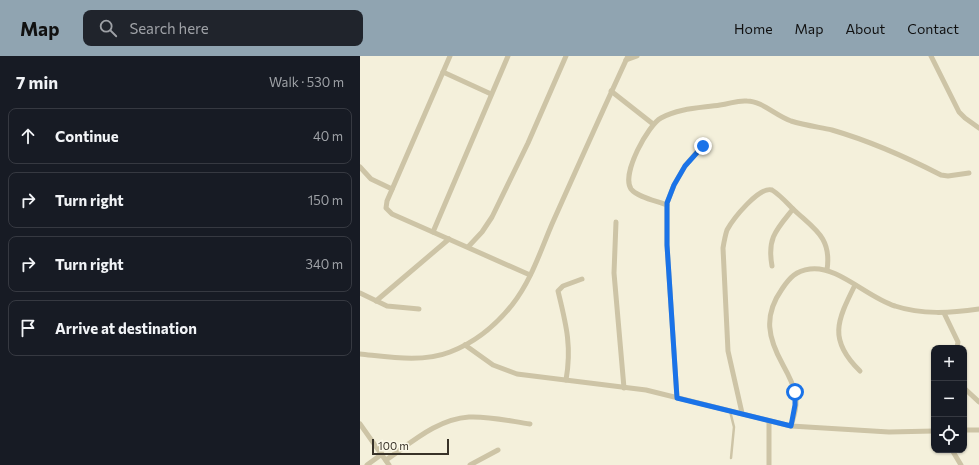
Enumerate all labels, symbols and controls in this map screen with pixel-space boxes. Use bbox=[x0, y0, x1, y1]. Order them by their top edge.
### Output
search box bbox=[83, 10, 363, 46]
text: Map bbox=[20, 17, 59, 40]
icon: search bbox=[97, 17, 119, 39]
text: Search here bbox=[129, 19, 209, 37]
text: Home bbox=[734, 20, 773, 37]
text: Map bbox=[795, 20, 823, 37]
text: About bbox=[845, 20, 885, 37]
text: Contact bbox=[907, 20, 959, 37]
text: 7 min bbox=[16, 72, 58, 93]
text: Walk · 530 m bbox=[269, 74, 344, 90]
icon: ahead bbox=[17, 125, 39, 147]
text: Continue bbox=[55, 127, 119, 145]
text: 40 m bbox=[313, 128, 343, 144]
route end bbox=[694, 137, 712, 155]
icon: right bbox=[17, 189, 39, 211]
text: Turn right bbox=[55, 191, 124, 209]
text: 150 m bbox=[308, 192, 343, 208]
icon: right bbox=[17, 253, 39, 275]
text: Turn right bbox=[55, 255, 124, 273]
text: 340 m bbox=[305, 256, 343, 272]
icon: arrive bbox=[17, 317, 39, 339]
text: Arrive at destination bbox=[55, 319, 197, 337]
map controls bbox=[931, 345, 967, 453]
button: + bbox=[931, 345, 967, 381]
button: − bbox=[931, 381, 967, 417]
route start bbox=[786, 383, 804, 401]
button: locate bbox=[931, 417, 967, 453]
scale bar bbox=[372, 437, 449, 456]
text: 100 m bbox=[378, 439, 409, 452]

